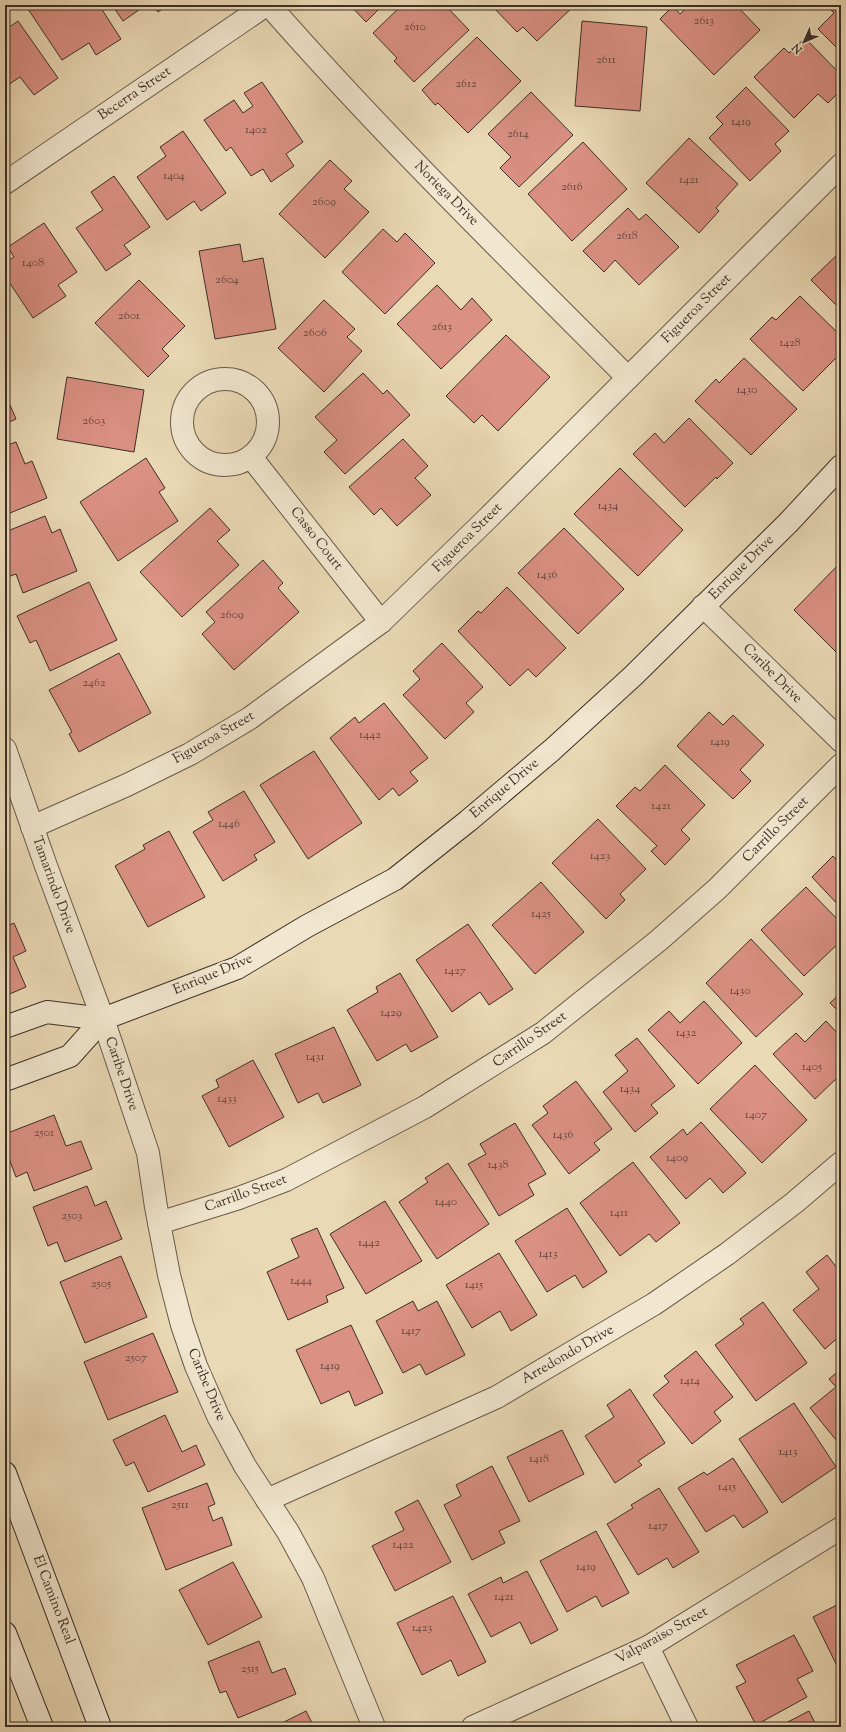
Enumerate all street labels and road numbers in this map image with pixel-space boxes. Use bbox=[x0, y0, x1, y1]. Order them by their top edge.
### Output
street label: Becerra Street bbox=[94, 62, 176, 126]
street label: Noriega Drive bbox=[409, 157, 483, 231]
street label: Figueroa Street bbox=[658, 269, 737, 348]
street label: Figueroa Street bbox=[429, 498, 508, 577]
street label: Casso Court bbox=[285, 503, 347, 575]
street label: Enrique Drive bbox=[705, 531, 779, 605]
street label: Caribe Drive bbox=[738, 640, 806, 708]
street label: Figueroa Street bbox=[169, 706, 259, 770]
street label: Enrique Drive bbox=[466, 754, 544, 824]
street label: Carrillo Street bbox=[738, 792, 814, 868]
street label: Tamarindo Drive bbox=[26, 833, 80, 937]
street label: Enrique Drive bbox=[170, 949, 256, 1001]
street label: Carrillo Street bbox=[489, 1007, 571, 1073]
street label: Caribe Drive bbox=[99, 1034, 143, 1114]
street label: Carrillo Street bbox=[202, 1170, 290, 1218]
street label: Arredondo Drive bbox=[518, 1320, 618, 1390]
street label: Caribe Drive bbox=[182, 1346, 230, 1424]
street label: El Camino Real bbox=[27, 1553, 79, 1647]
street label: Valparaiso Street bbox=[612, 1602, 712, 1670]

